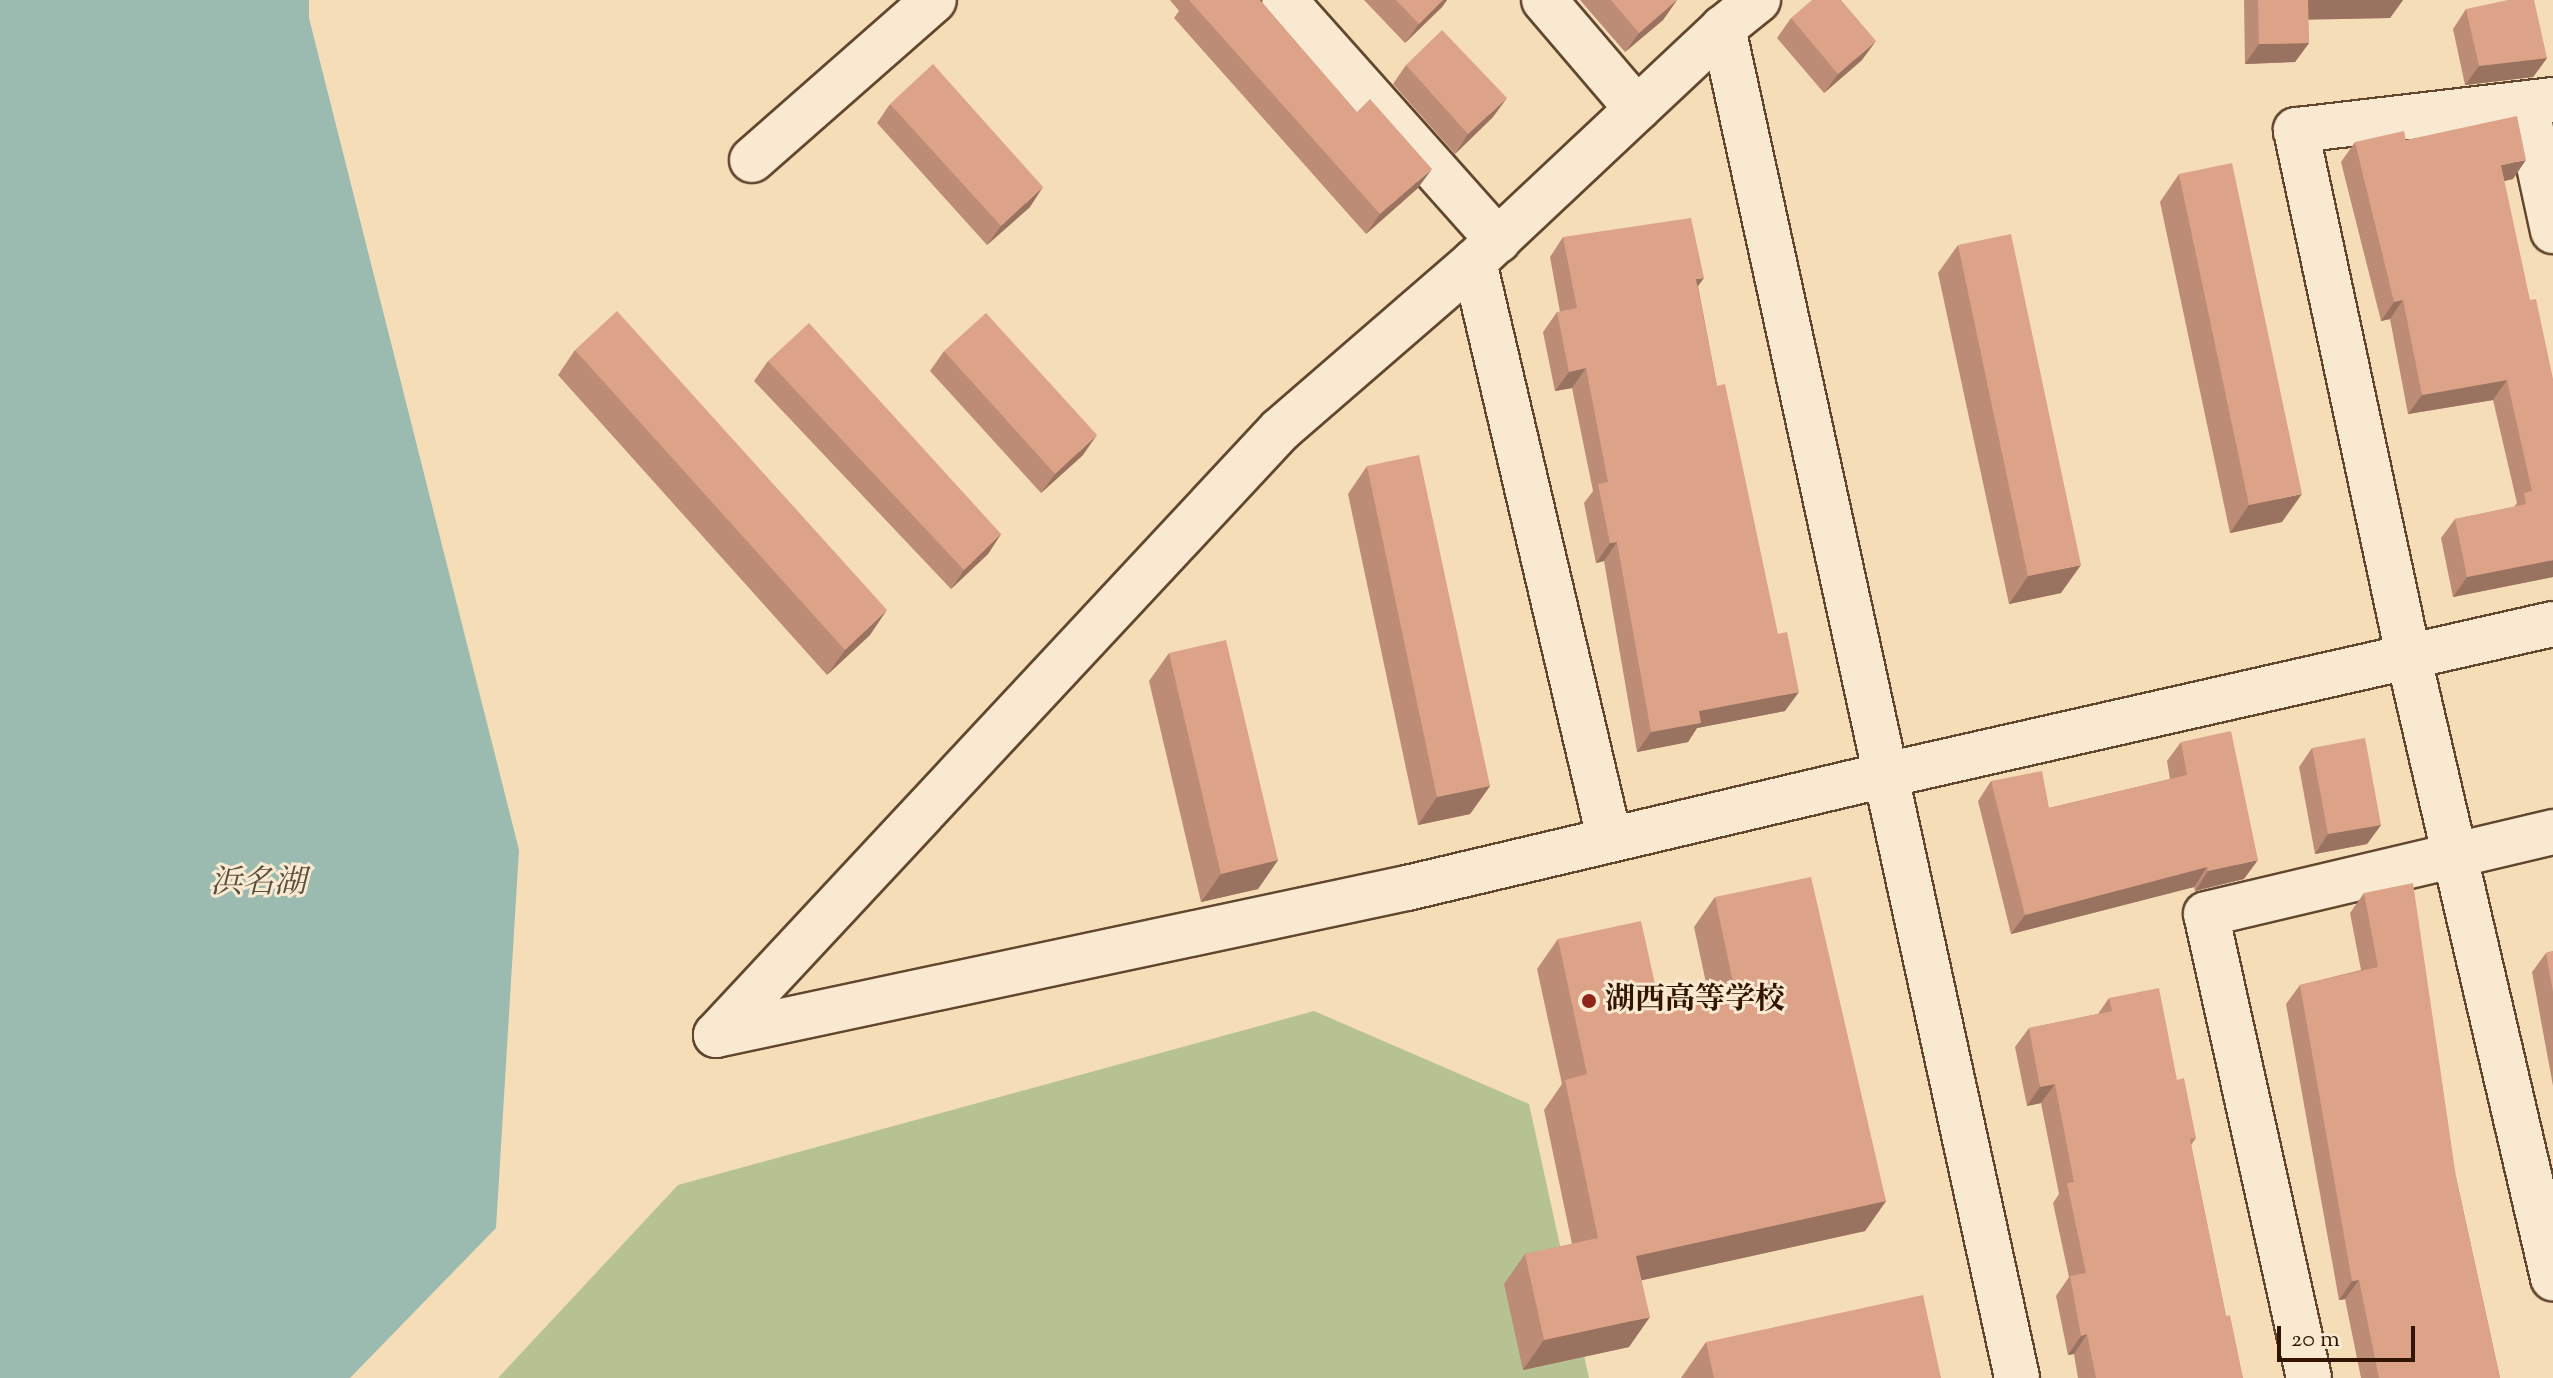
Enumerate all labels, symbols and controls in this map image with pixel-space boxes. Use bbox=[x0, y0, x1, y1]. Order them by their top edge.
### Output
water label: 浜名湖 bbox=[210, 865, 306, 903]
place label: 湖西高等学校 bbox=[1605, 983, 1785, 1019]
marker: 湖西高等学校 bbox=[1580, 992, 1598, 1010]
scale bar bbox=[2281, 1310, 2419, 1360]
text: 20 m bbox=[2291, 1323, 2340, 1357]

